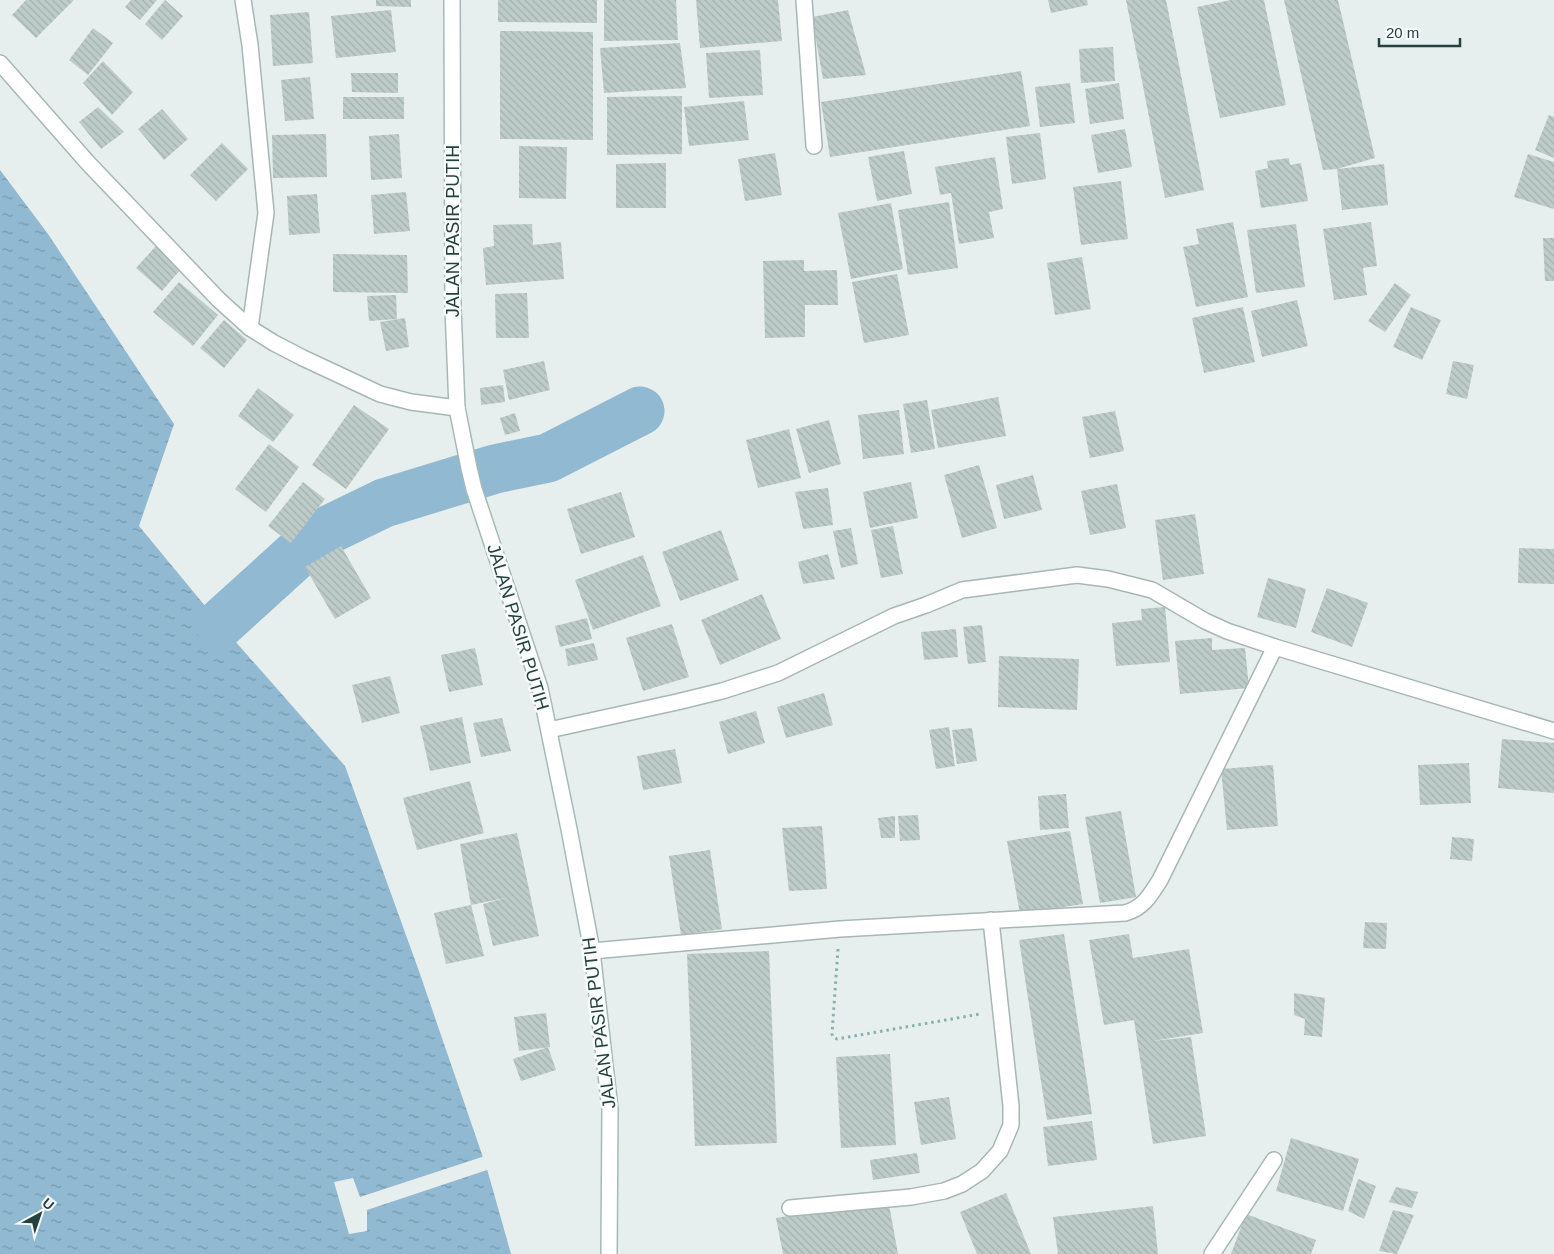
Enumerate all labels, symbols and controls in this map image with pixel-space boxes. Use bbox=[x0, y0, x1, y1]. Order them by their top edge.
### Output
scale bar bbox=[1379, 15, 1460, 47]
text: 20 m bbox=[1386, 24, 1419, 41]
street label: JALAN PASIR PUTIH bbox=[443, 145, 463, 317]
street label: JALAN PASIR PUTIH bbox=[483, 541, 553, 713]
street label: JALAN PASIR PUTIH bbox=[579, 936, 619, 1110]
north arrow bbox=[15, 1189, 65, 1239]
text: U bbox=[39, 1195, 57, 1213]

